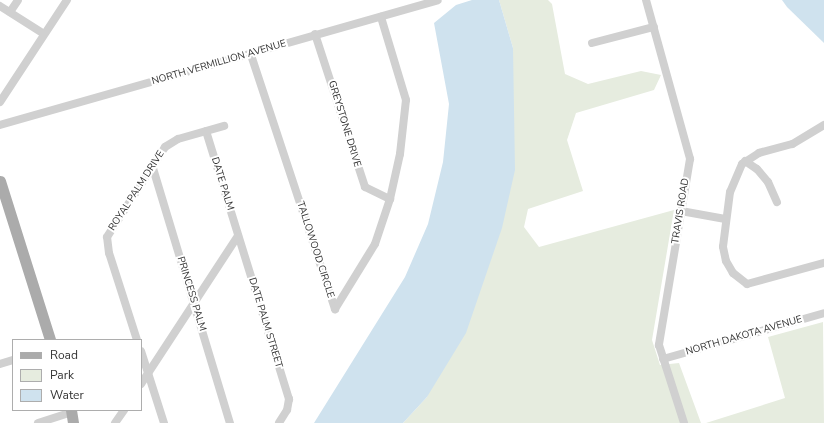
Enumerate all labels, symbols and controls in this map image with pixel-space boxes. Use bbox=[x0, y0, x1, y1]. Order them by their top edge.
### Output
street label: NORTH VERMILLION AVENUE bbox=[150, 38, 288, 88]
street label: GREYSTONE DRIVE bbox=[325, 79, 363, 169]
street label: ROYAL PALM DRIVE bbox=[107, 149, 167, 233]
street label: DATE PALM bbox=[208, 156, 236, 212]
street label: TRAVIS ROAD bbox=[670, 177, 692, 245]
street label: TALLOWOOD CIRCLE bbox=[294, 200, 336, 300]
street label: PRINCESS PALM bbox=[174, 255, 208, 333]
street label: DATE PALM STREET bbox=[246, 276, 284, 370]
street label: NORTH DAKOTA AVENUE bbox=[684, 314, 804, 358]
legend bbox=[12, 339, 142, 411]
text: Road bbox=[50, 347, 78, 363]
text: Park bbox=[50, 367, 74, 383]
text: Water bbox=[50, 387, 84, 403]

